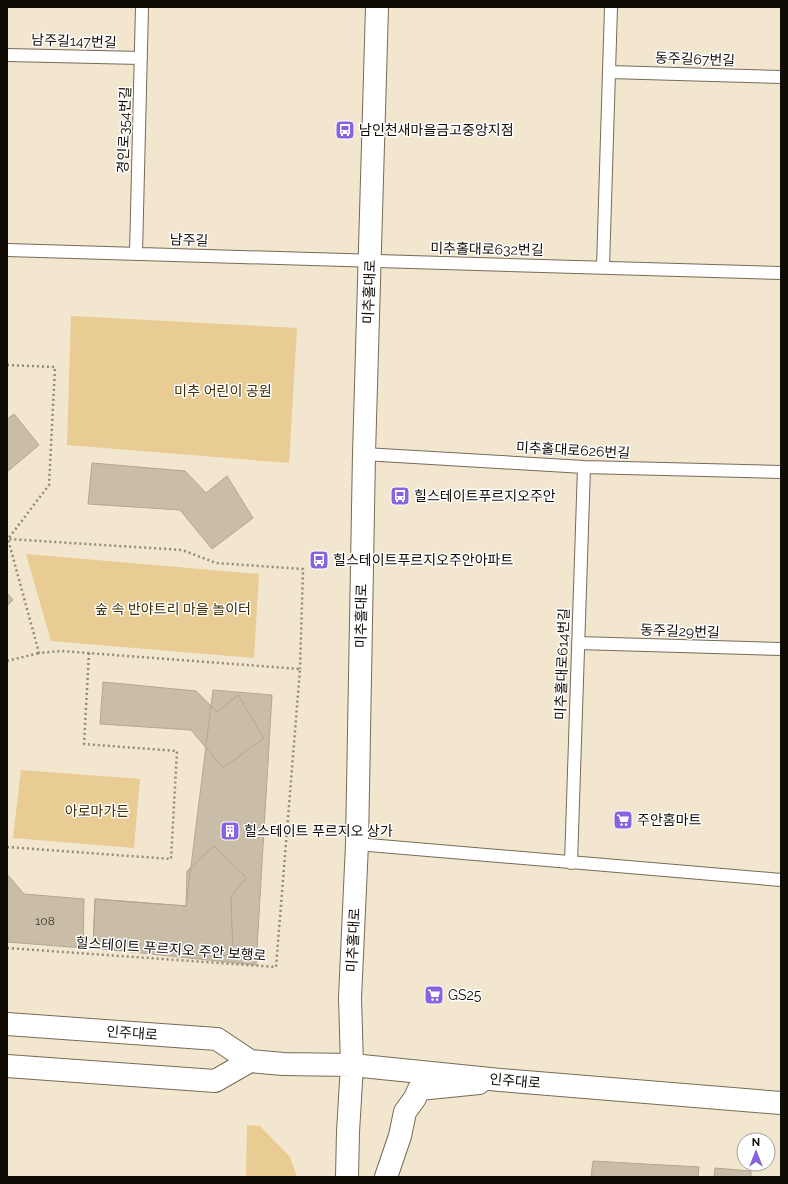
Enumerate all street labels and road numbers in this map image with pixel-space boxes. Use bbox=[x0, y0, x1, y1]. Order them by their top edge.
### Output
street label: 남주길147번길 bbox=[31, 32, 117, 50]
street label: 동주길67번길 bbox=[655, 50, 735, 68]
street label: 경인로354번길 bbox=[114, 86, 134, 174]
street label: 남주길 bbox=[169, 231, 209, 249]
street label: 미추홀대로632번길 bbox=[430, 240, 544, 258]
street label: 미추홀대로 bbox=[360, 259, 378, 324]
street label: 미추홀대로626번길 bbox=[515, 439, 631, 461]
street label: 미추홀대로 bbox=[352, 584, 370, 648]
street label: 미추홀대로614번길 bbox=[552, 608, 572, 720]
street label: 동주길29번길 bbox=[640, 622, 720, 640]
street label: 미추홀대로 bbox=[343, 907, 363, 973]
street label: 힐스테이트 푸르지오 주안 보행로 bbox=[75, 934, 267, 964]
street label: 인주대로 bbox=[106, 1023, 158, 1043]
street label: 인주대로 bbox=[489, 1071, 541, 1091]

